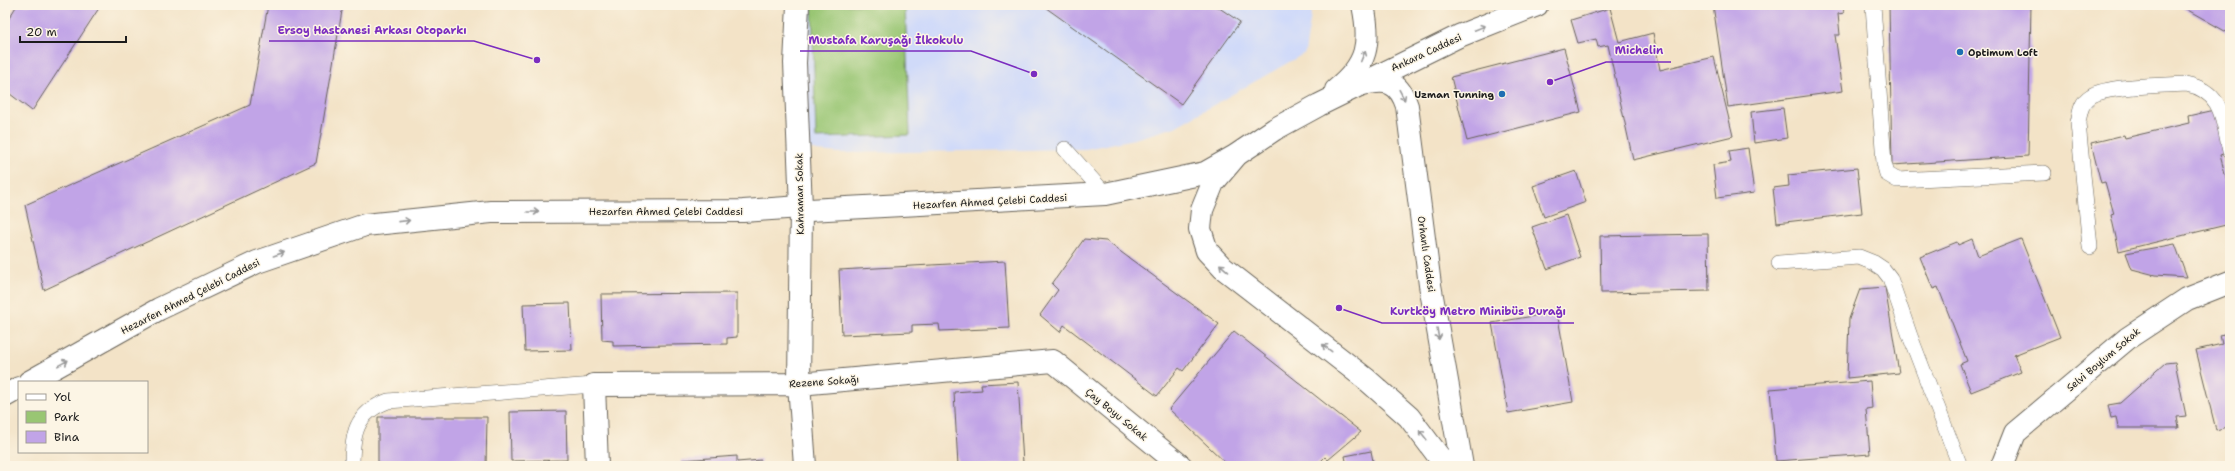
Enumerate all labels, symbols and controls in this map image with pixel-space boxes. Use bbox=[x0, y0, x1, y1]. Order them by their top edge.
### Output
scale bar bbox=[20, 18, 126, 44]
callout: Ersoy Hastanesi Arkası Otoparkı bbox=[269, 18, 474, 41]
text: Ersoy Hastanesi Arkası Otoparkı bbox=[277, 23, 467, 38]
one-way arrow bbox=[1474, 23, 1486, 31]
text: 20 m bbox=[26, 24, 57, 40]
callout: Mustafa Karuşağı İlkokulu bbox=[800, 28, 971, 51]
street label: Ankara Caddesi bbox=[1389, 30, 1464, 74]
text: Mustafa Karuşağı İlkokulu bbox=[809, 32, 963, 48]
callout: Michelin bbox=[1606, 39, 1671, 62]
text: Michelin bbox=[1615, 43, 1664, 58]
place label: Optimum Loft bbox=[1968, 46, 2038, 59]
marker: Optimum Loft bbox=[1955, 47, 1965, 57]
one-way arrow bbox=[1359, 50, 1367, 62]
place label: Uzman Tunning bbox=[1414, 88, 1495, 101]
one-way arrow bbox=[1399, 89, 1407, 101]
marker: Uzman Tunning bbox=[1497, 89, 1507, 99]
street label: Kahraman Sokak bbox=[792, 153, 807, 235]
street label: Hezarfen Ahmed Çelebi Caddesi bbox=[913, 191, 1068, 212]
street label: Hezarfen Ahmed Çelebi Caddesi bbox=[589, 205, 743, 218]
one-way arrow bbox=[526, 208, 539, 216]
street label: Orhanlı Caddesi bbox=[1415, 215, 1438, 293]
one-way arrow bbox=[397, 217, 410, 225]
one-way arrow bbox=[272, 250, 284, 258]
street label: Hezarfen Ahmed Çelebi Caddesi bbox=[118, 256, 262, 337]
one-way arrow bbox=[1219, 264, 1229, 273]
callout: Kurtköy Metro Minibüs Durağı bbox=[1382, 300, 1574, 323]
text: Kurtköy Metro Minibüs Durağı bbox=[1390, 304, 1566, 319]
street label: Selvi Boylum Sokak bbox=[2064, 325, 2143, 394]
one-way arrow bbox=[1435, 327, 1443, 340]
one-way arrow bbox=[1321, 344, 1332, 352]
one-way arrow bbox=[57, 359, 69, 366]
street label: Rezene Sokağı bbox=[788, 373, 860, 390]
legend bbox=[18, 381, 148, 453]
street label: Çay Boyu Sokak bbox=[1083, 385, 1151, 444]
text: Yol bbox=[54, 389, 71, 405]
text: Park bbox=[54, 409, 80, 425]
text: Bina bbox=[54, 429, 80, 445]
one-way arrow bbox=[1419, 429, 1427, 440]

